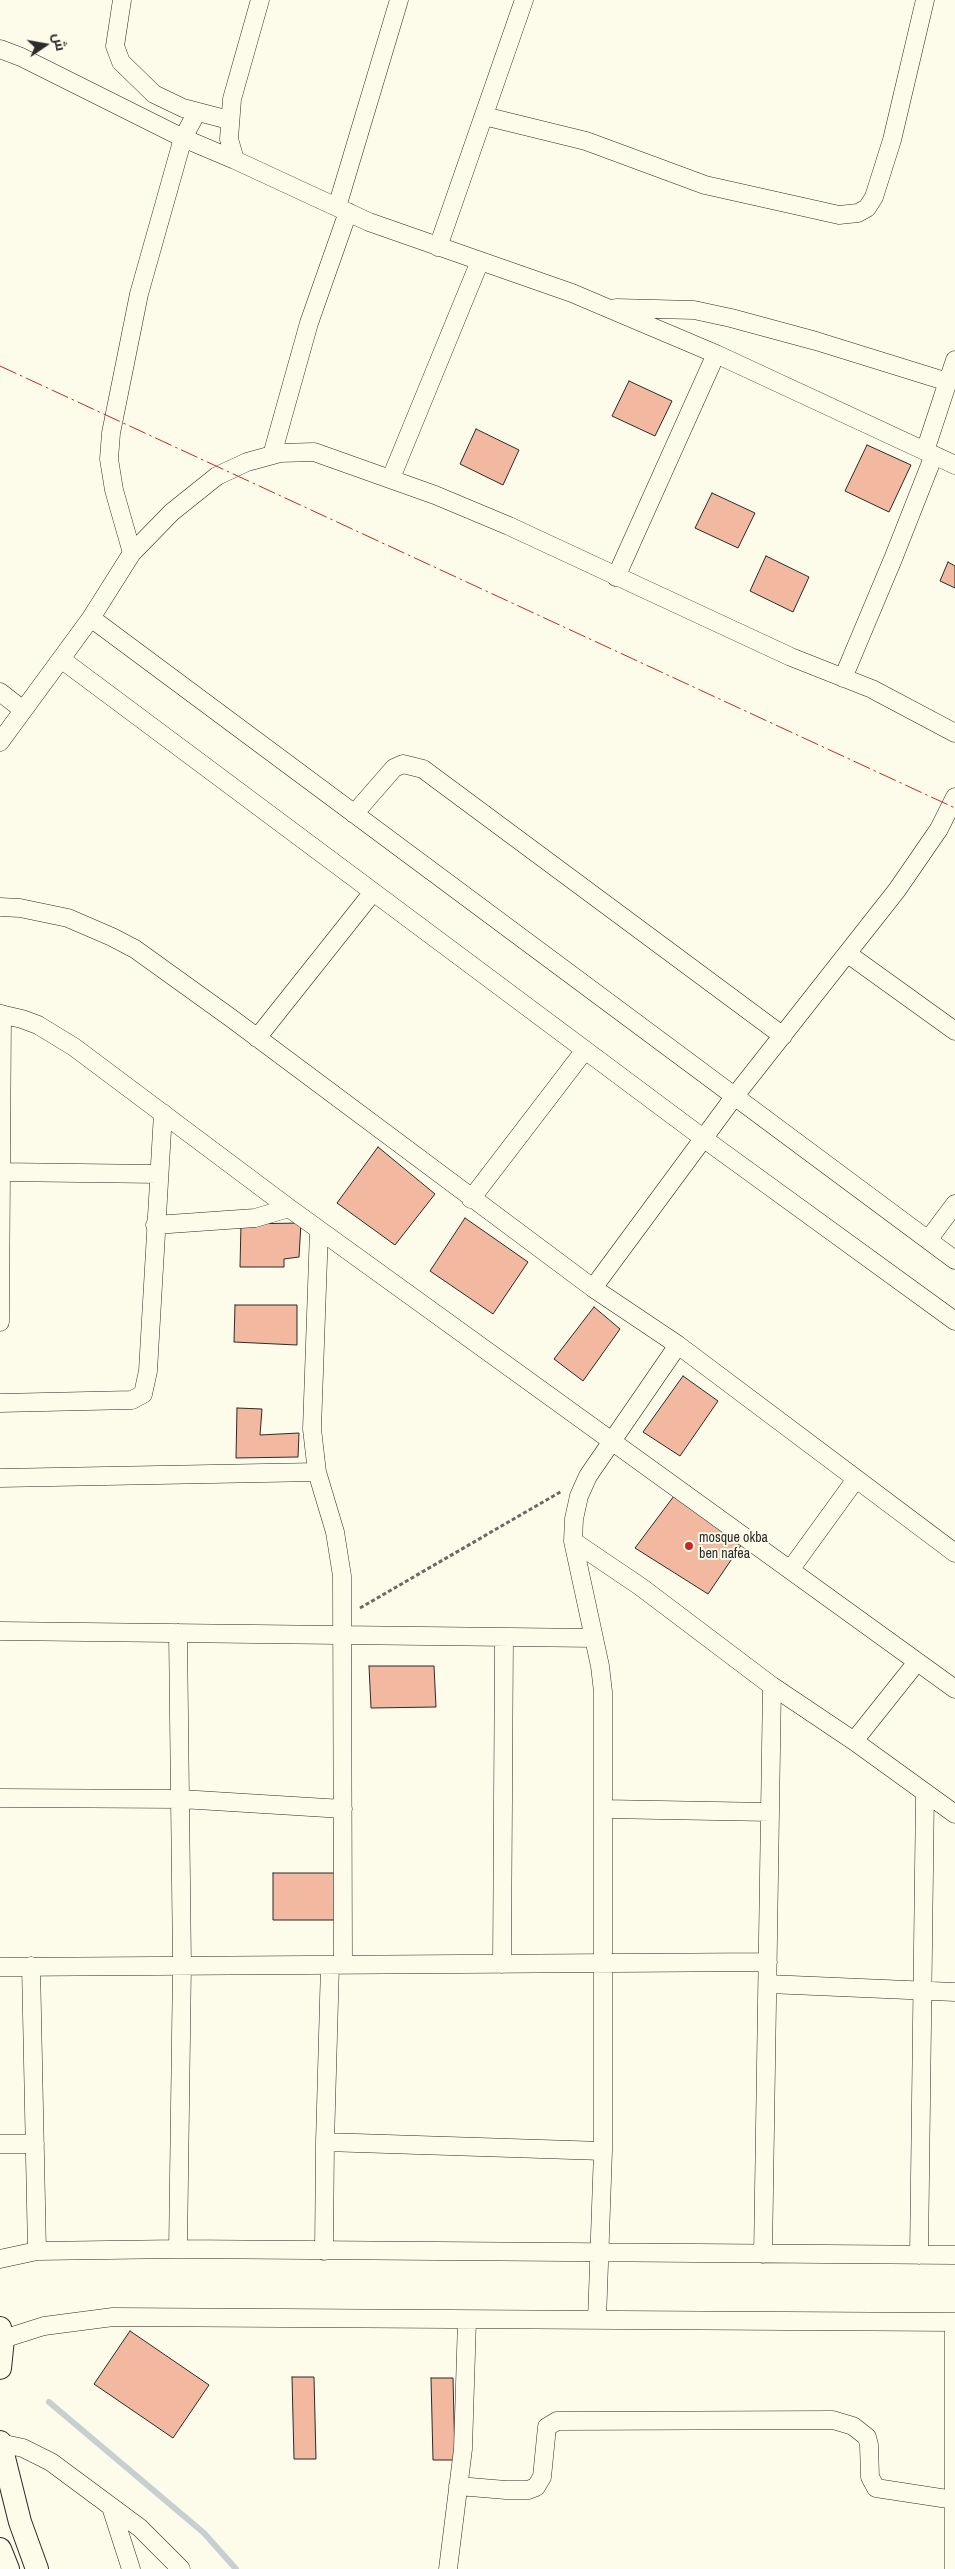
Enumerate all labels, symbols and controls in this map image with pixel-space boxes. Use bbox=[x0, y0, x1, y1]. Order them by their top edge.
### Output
north arrow bbox=[20, 20, 70, 70]
text: ش bbox=[49, 31, 70, 53]
place label: mosque okba ben nafea bbox=[699, 1530, 768, 1562]
marker: mosque okba ben nafea bbox=[683, 1540, 695, 1552]

